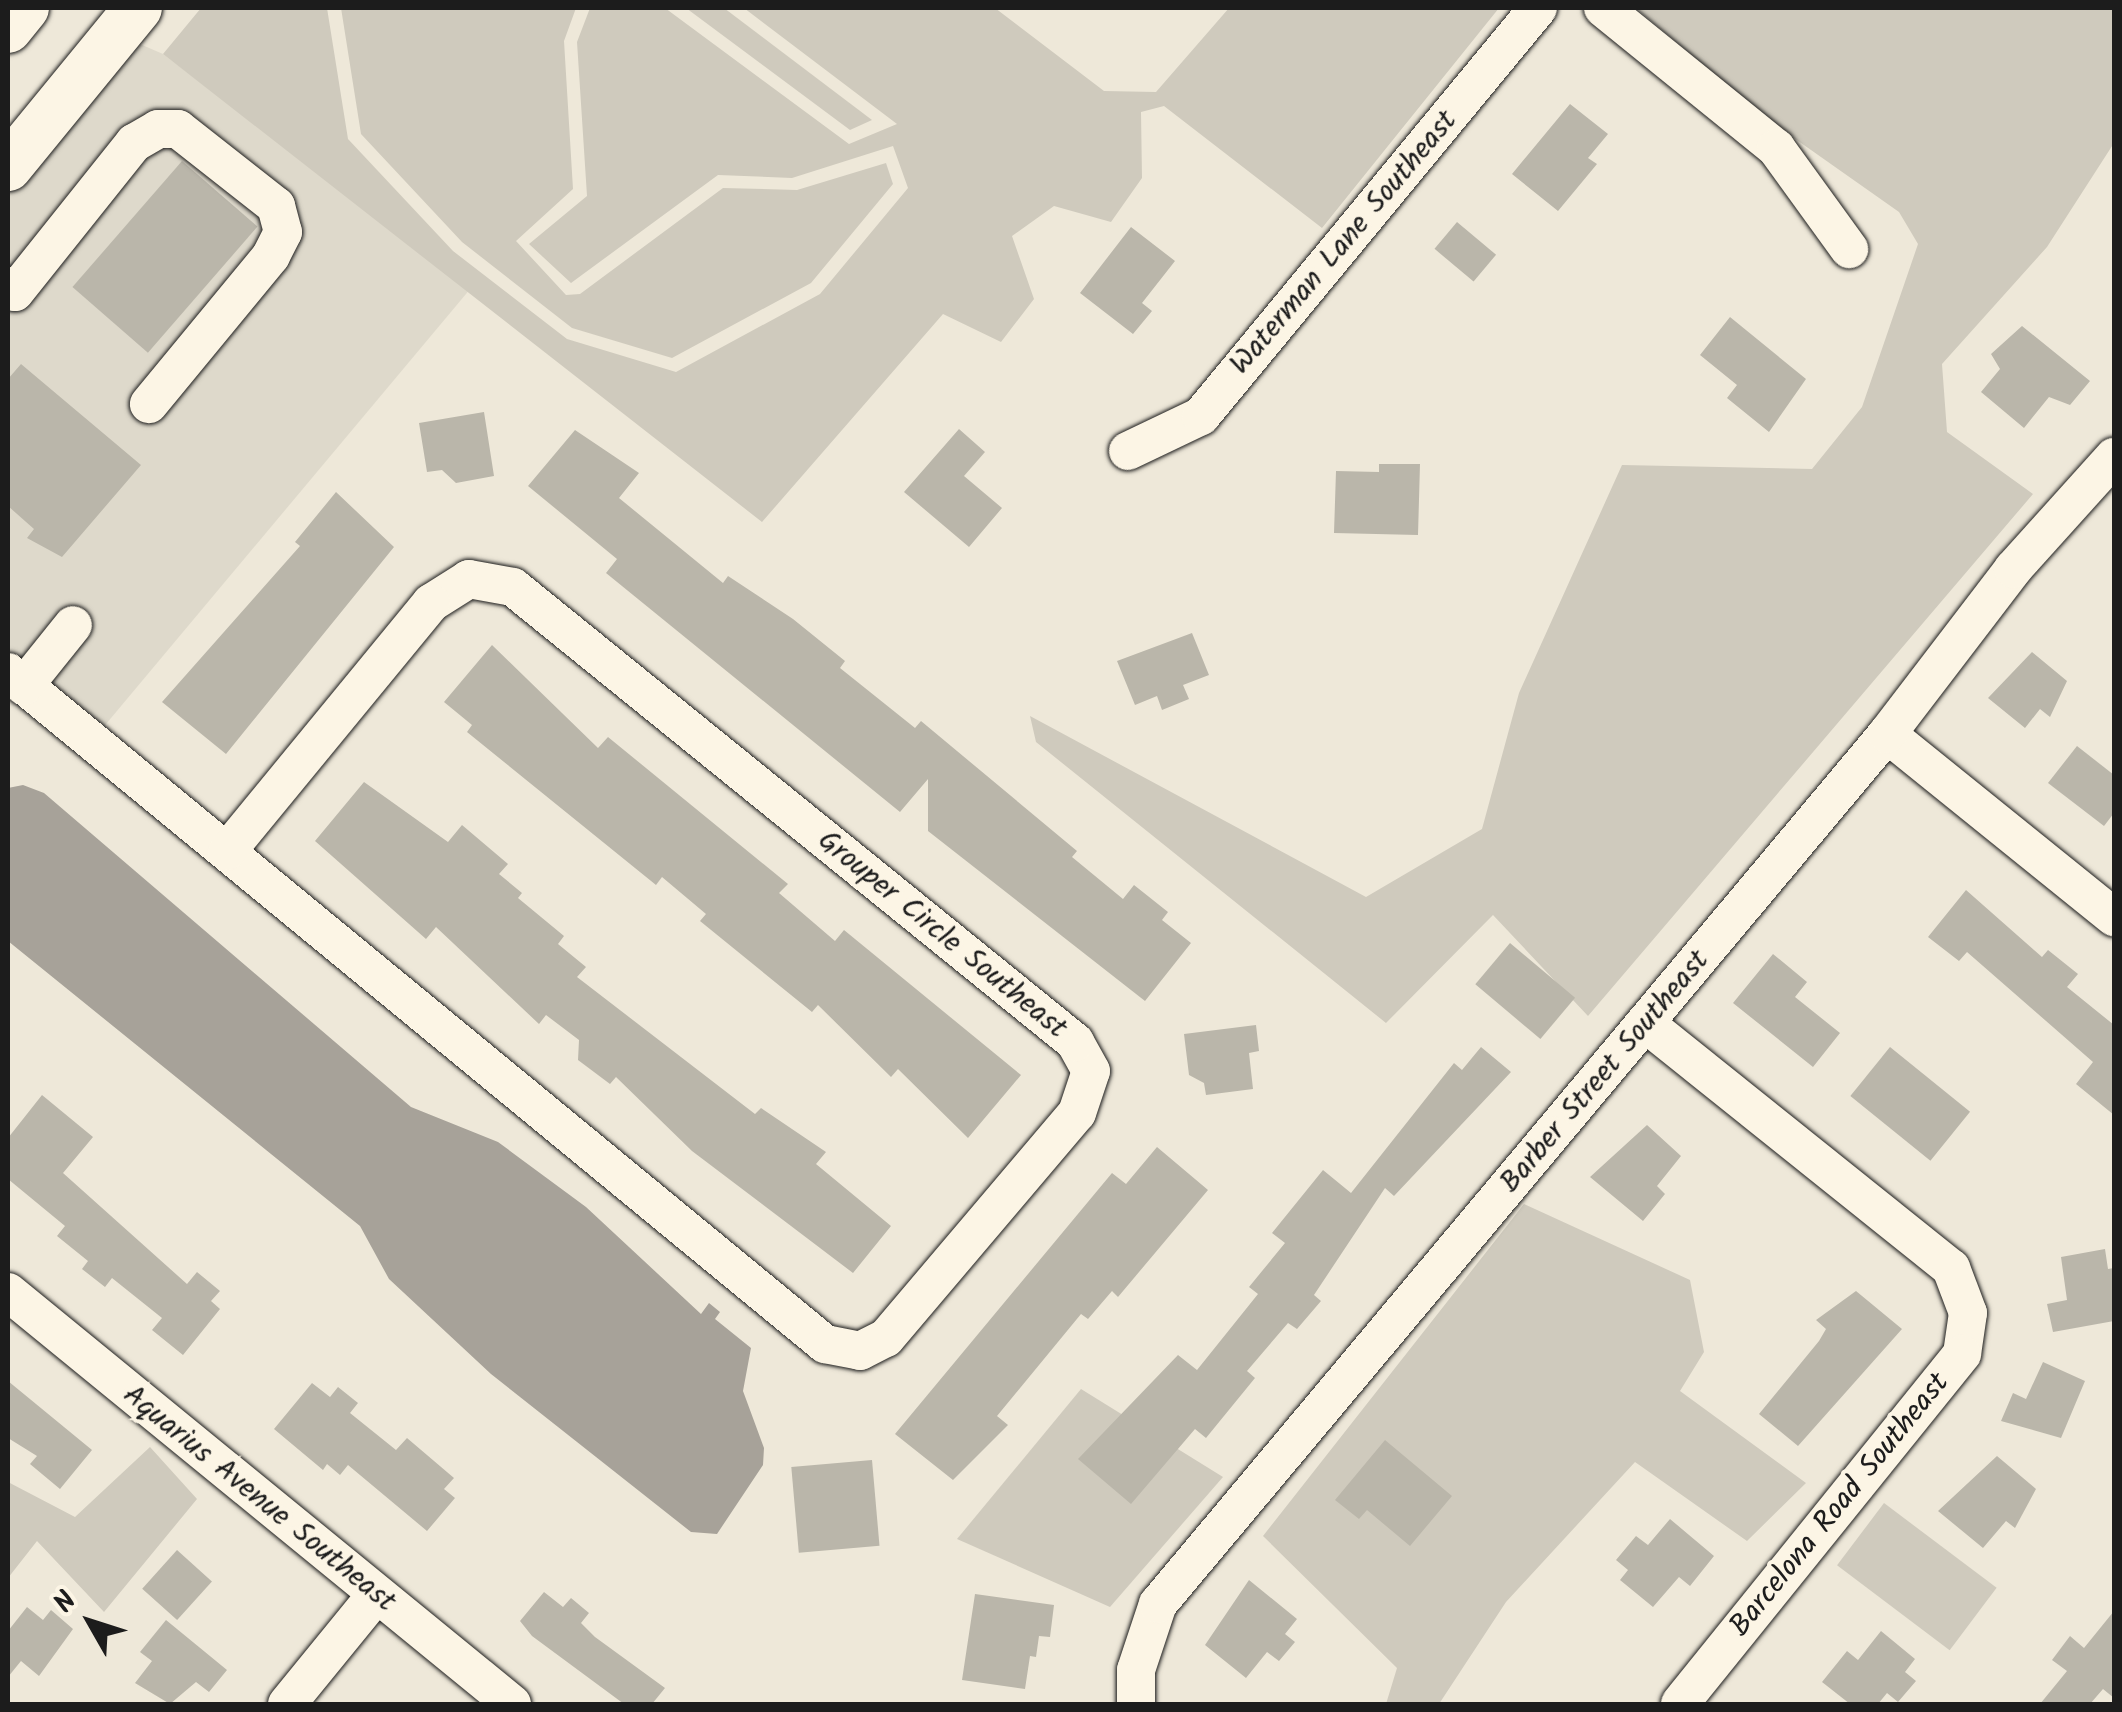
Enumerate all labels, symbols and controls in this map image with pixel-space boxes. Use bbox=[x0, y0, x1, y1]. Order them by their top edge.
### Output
street label: Waterman Lane Southeast bbox=[1223, 103, 1465, 383]
street label: Grouper Circle Southeast bbox=[810, 823, 1074, 1047]
street label: Barber Street Southeast bbox=[1493, 943, 1717, 1201]
street label: Barcelona Road Southeast bbox=[1723, 1366, 1957, 1644]
street label: Aquarius Avenue Southeast bbox=[115, 1378, 403, 1620]
north arrow bbox=[40, 1572, 140, 1672]
text: N bbox=[43, 1582, 89, 1624]

